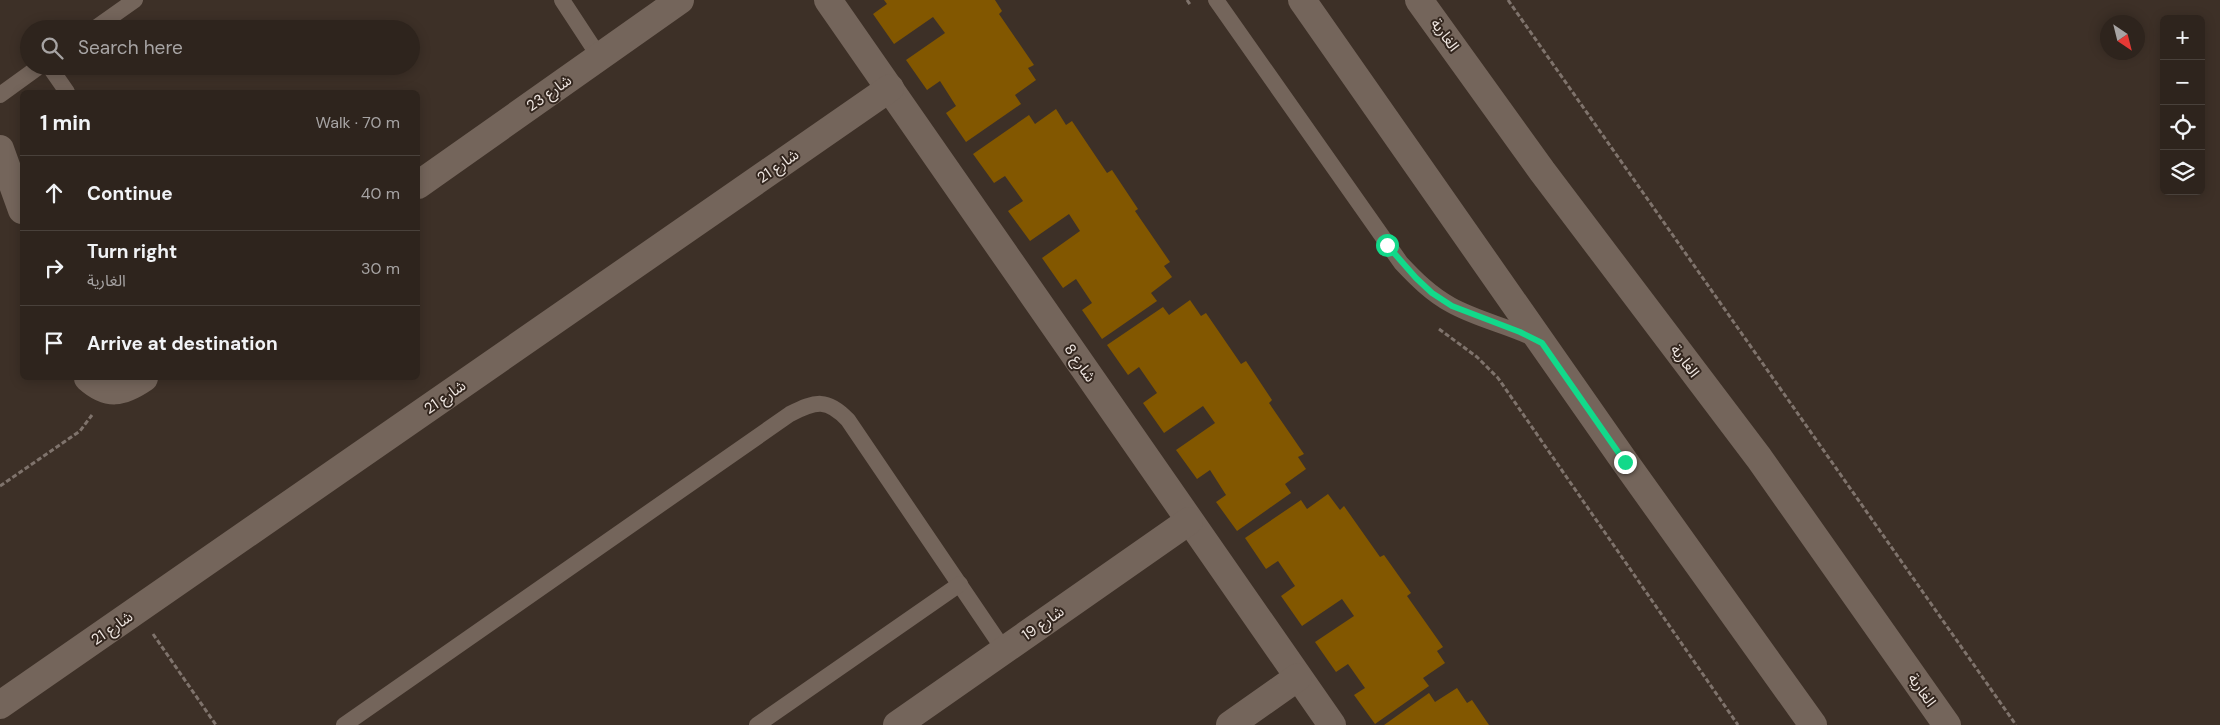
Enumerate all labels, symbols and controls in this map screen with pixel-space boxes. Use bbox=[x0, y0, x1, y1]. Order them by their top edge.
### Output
street label: الغارية bbox=[1426, 14, 1464, 56]
north arrow bbox=[2100, 15, 2145, 60]
map controls bbox=[2160, 15, 2205, 195]
button: + bbox=[2160, 15, 2205, 60]
search box bbox=[20, 20, 420, 75]
icon: search bbox=[38, 34, 66, 62]
text: Search here bbox=[78, 35, 183, 60]
button: − bbox=[2160, 60, 2205, 105]
street label: شارع 23 bbox=[522, 70, 577, 117]
button: locate bbox=[2160, 105, 2205, 150]
text: 1 min bbox=[40, 109, 91, 137]
text: Walk · 70 m bbox=[316, 112, 400, 133]
street label: شارع 21 bbox=[753, 144, 804, 189]
button: layers bbox=[2160, 150, 2205, 195]
icon: ahead bbox=[40, 179, 68, 207]
text: Continue bbox=[87, 181, 173, 206]
text: 40 m bbox=[361, 183, 400, 204]
route start bbox=[1376, 234, 1399, 257]
text: Turn right bbox=[87, 239, 177, 264]
icon: right bbox=[40, 254, 68, 282]
text: 30 m bbox=[361, 258, 400, 279]
text: الغارية bbox=[87, 270, 126, 291]
icon: arrive bbox=[40, 329, 68, 357]
text: Arrive at destination bbox=[87, 331, 278, 356]
street label: شارع 8 bbox=[1058, 340, 1100, 387]
street label: الغارية bbox=[1666, 340, 1704, 382]
street label: شارع 21 bbox=[420, 375, 471, 420]
route end bbox=[1614, 451, 1637, 474]
street label: شارع 19 bbox=[1018, 601, 1069, 646]
street label: شارع 21 bbox=[87, 606, 138, 651]
street label: الغارية bbox=[1903, 669, 1941, 711]

